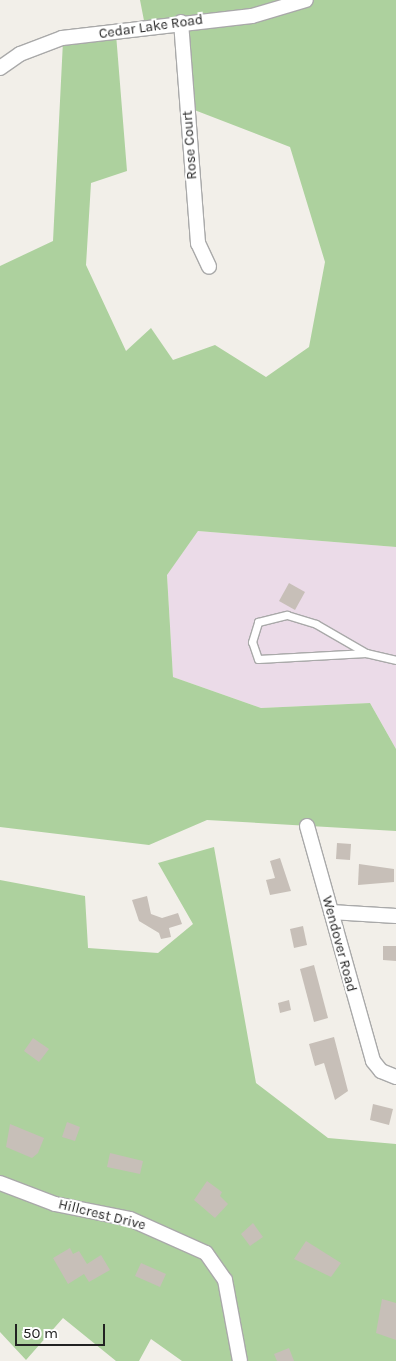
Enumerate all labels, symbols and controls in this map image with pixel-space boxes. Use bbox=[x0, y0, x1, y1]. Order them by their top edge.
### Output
street label: Cedar Lake Road bbox=[98, 11, 204, 43]
street label: Rose Court bbox=[179, 110, 201, 180]
street label: Wendover Road bbox=[318, 894, 360, 994]
street label: Hillcrest Drive bbox=[57, 1196, 147, 1234]
scale bar bbox=[18, 1314, 108, 1346]
text: 50 m bbox=[23, 1324, 58, 1342]

